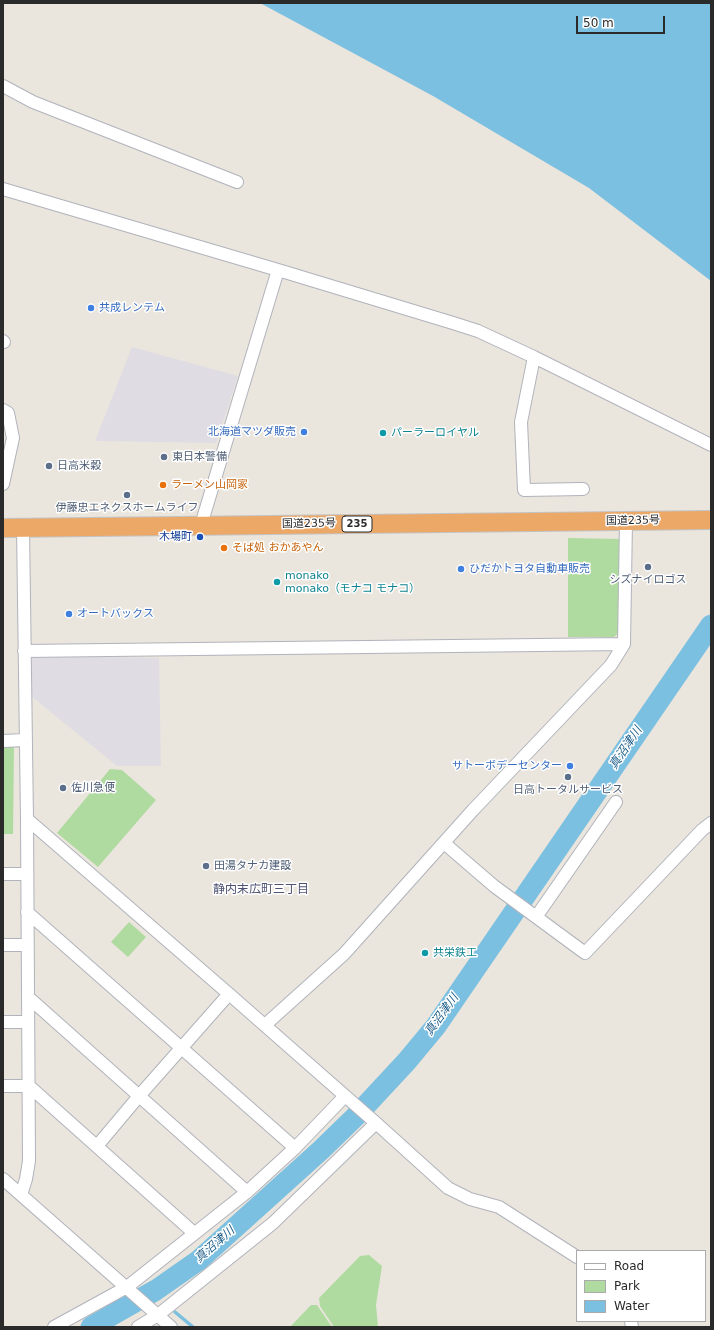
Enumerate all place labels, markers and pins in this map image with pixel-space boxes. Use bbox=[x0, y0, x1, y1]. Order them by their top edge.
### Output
place label: 共成レンテム bbox=[99, 301, 165, 315]
marker: 共成レンテム bbox=[86, 303, 96, 313]
place label: 北海道マツダ販売 bbox=[208, 425, 296, 439]
place label: パーラーロイヤル bbox=[391, 426, 479, 440]
marker: 北海道マツダ販売 bbox=[299, 427, 309, 437]
marker: パーラーロイヤル bbox=[378, 428, 388, 438]
place label: 東日本警備 bbox=[172, 450, 227, 464]
marker: 東日本警備 bbox=[159, 452, 169, 462]
place label: 日高米穀 bbox=[57, 459, 101, 473]
marker: 日高米穀 bbox=[44, 461, 54, 471]
place label: ラーメン山岡家 bbox=[171, 478, 248, 492]
marker: ラーメン山岡家 bbox=[158, 480, 168, 490]
marker: 伊藤忠エネクスホームライフ bbox=[122, 490, 132, 500]
place label: 伊藤忠エネクスホームライフ bbox=[56, 501, 198, 515]
place label: 木場町 bbox=[159, 530, 192, 544]
marker: 木場町 bbox=[195, 532, 205, 542]
place label: そば処 おかあやん bbox=[232, 541, 323, 555]
marker: そば処 おかあやん bbox=[219, 543, 229, 553]
place label: ひだかトヨタ自動車販売 bbox=[469, 562, 590, 576]
marker: シズナイロゴス bbox=[643, 562, 653, 572]
marker: ひだかトヨタ自動車販売 bbox=[456, 564, 466, 574]
place label: monako monako（モナコ モナコ） bbox=[285, 569, 420, 595]
place label: シズナイロゴス bbox=[610, 573, 686, 587]
marker: monako monako（モナコ モナコ） bbox=[272, 577, 282, 587]
place label: オートバックス bbox=[77, 607, 154, 621]
marker: オートバックス bbox=[64, 609, 74, 619]
place label: サトーボデーセンター bbox=[452, 759, 562, 773]
marker: サトーボデーセンター bbox=[565, 761, 575, 771]
marker: 日高トータルサービス bbox=[563, 772, 573, 782]
place label: 佐川急便 bbox=[71, 781, 115, 795]
marker: 佐川急便 bbox=[58, 783, 68, 793]
place label: 日高トータルサービス bbox=[513, 783, 623, 797]
place label: 田湯タナカ建設 bbox=[214, 859, 291, 873]
marker: 田湯タナカ建設 bbox=[201, 861, 211, 871]
place label: 共栄鉄工 bbox=[433, 946, 477, 960]
marker: 共栄鉄工 bbox=[420, 948, 430, 958]

